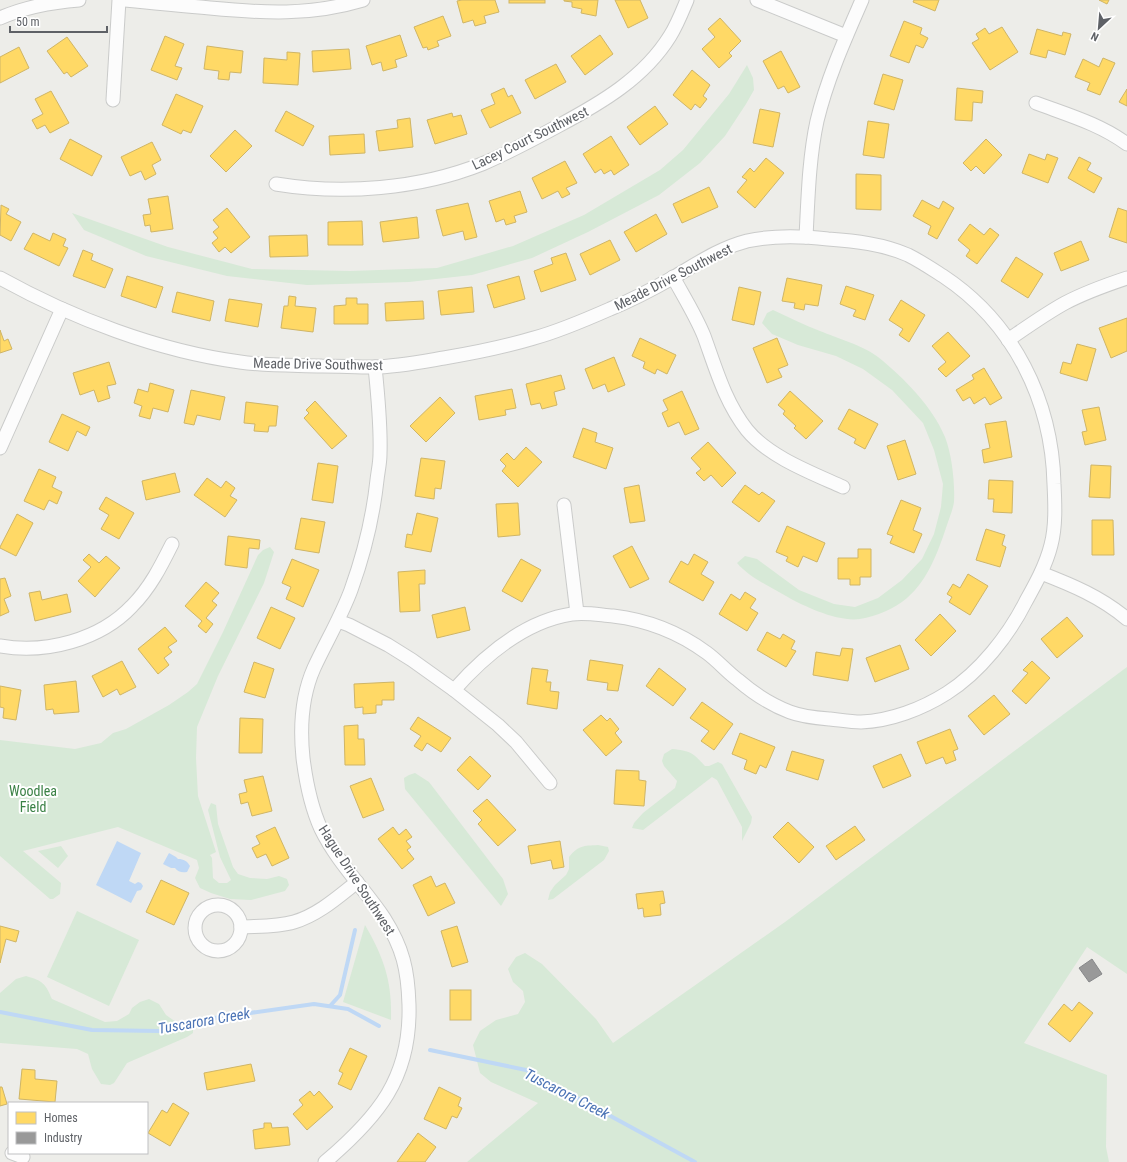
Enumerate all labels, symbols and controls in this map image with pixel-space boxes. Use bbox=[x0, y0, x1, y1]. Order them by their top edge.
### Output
scale bar bbox=[10, 8, 107, 34]
north arrow bbox=[1079, 8, 1119, 48]
text: 50 m bbox=[16, 15, 40, 29]
text: N bbox=[1089, 29, 1101, 44]
street label: Lacey Court Southwest bbox=[469, 103, 591, 173]
street label: Meade Drive Southwest bbox=[612, 240, 734, 314]
street label: Meade Drive Southwest bbox=[253, 355, 383, 373]
park label: Woodlea Field bbox=[9, 783, 57, 815]
street label: Hague Drive Southwest bbox=[315, 822, 399, 938]
water label: Tuscarora Creek bbox=[157, 1004, 252, 1038]
water label: Tuscarora Creek bbox=[521, 1065, 613, 1123]
legend bbox=[8, 1102, 148, 1154]
text: Homes bbox=[44, 1111, 78, 1125]
text: Industry bbox=[44, 1131, 82, 1145]

